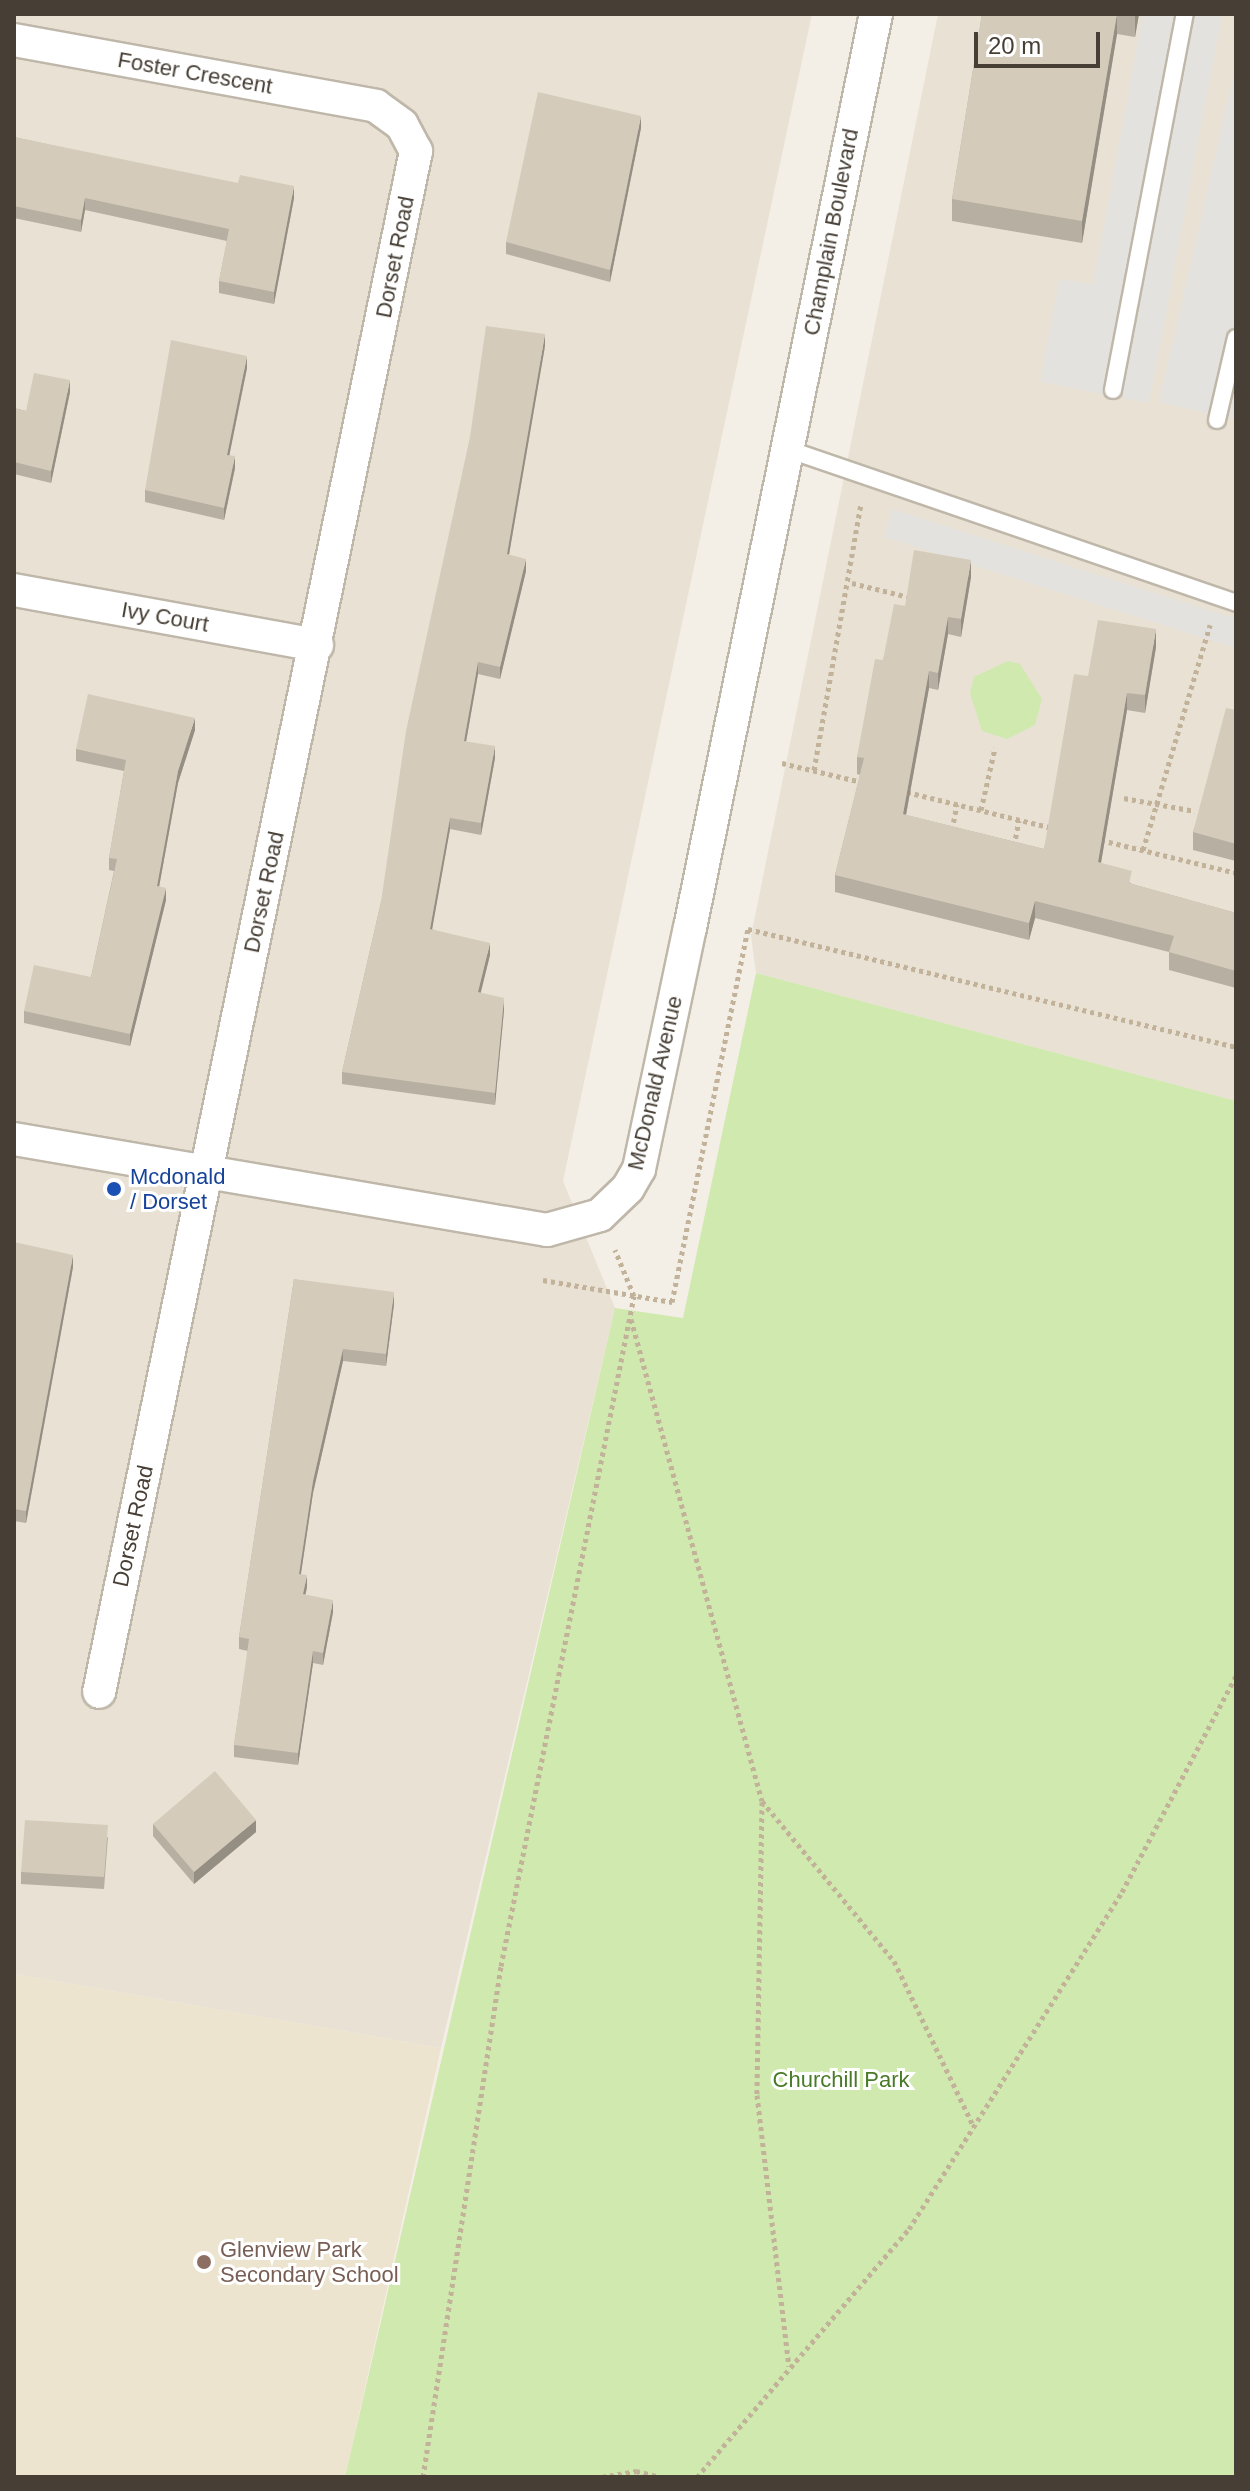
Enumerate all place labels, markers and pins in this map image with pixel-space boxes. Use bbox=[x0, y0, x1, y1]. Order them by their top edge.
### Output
place label: Mcdonald / Dorset bbox=[130, 1163, 225, 1214]
marker: Mcdonald / Dorset bbox=[105, 1180, 123, 1198]
place label: Glenview Park Secondary School bbox=[220, 2236, 399, 2288]
marker: Glenview Park Secondary School bbox=[195, 2253, 213, 2271]

